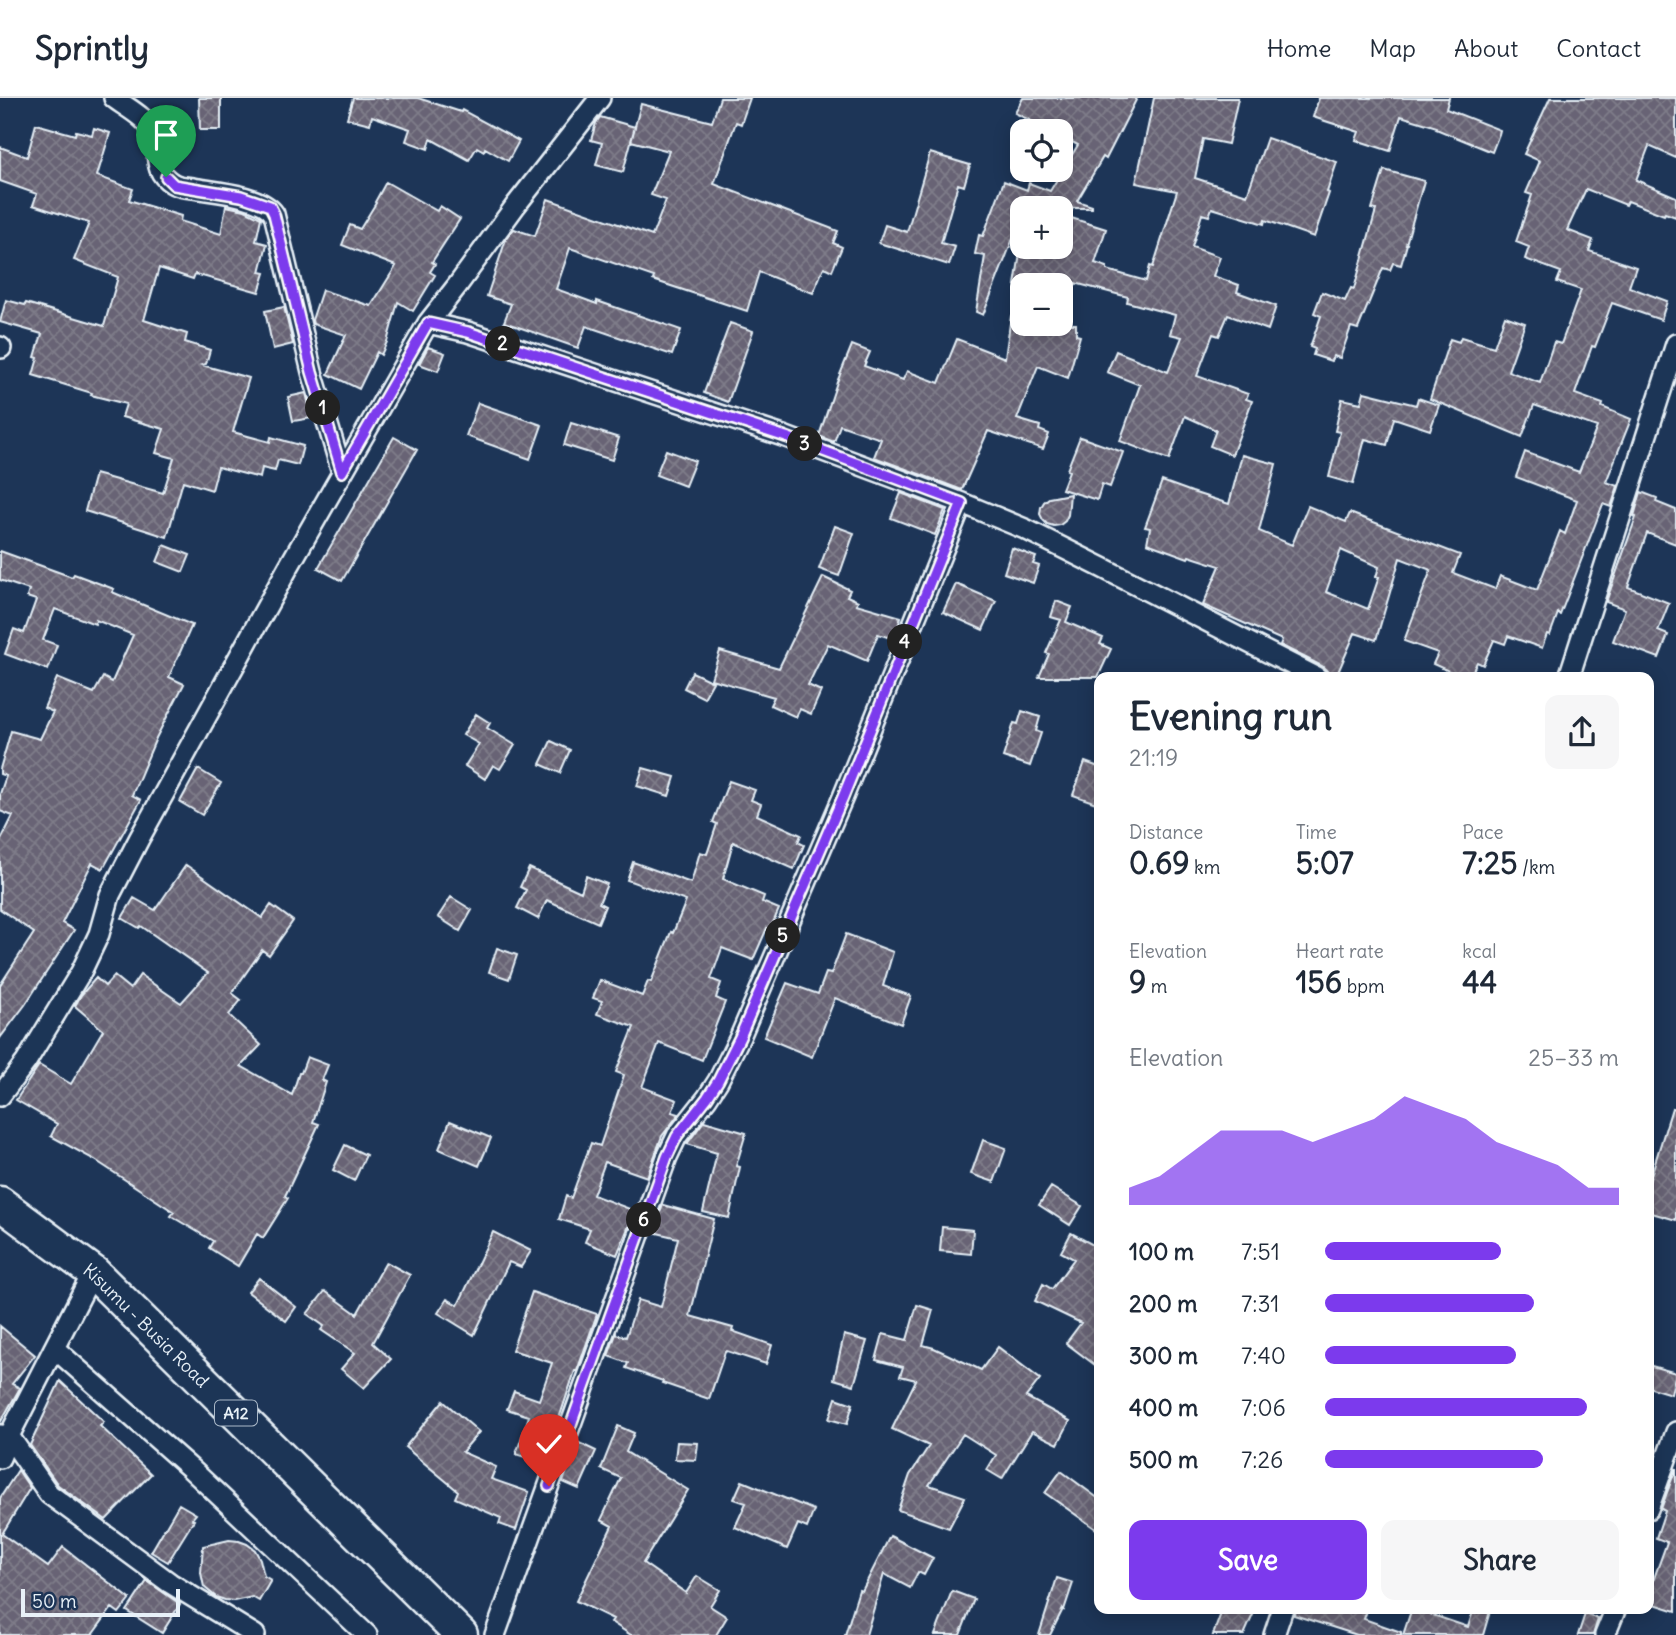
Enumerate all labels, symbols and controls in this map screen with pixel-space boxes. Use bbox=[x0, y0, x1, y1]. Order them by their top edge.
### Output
text: Sprintly bbox=[35, 27, 149, 69]
text: Home bbox=[1267, 33, 1331, 63]
text: Map bbox=[1369, 33, 1416, 63]
text: About bbox=[1454, 33, 1518, 63]
text: Contact bbox=[1556, 33, 1641, 63]
pin bbox=[136, 105, 196, 177]
icon: arrive bbox=[147, 116, 185, 154]
map controls bbox=[1010, 119, 1073, 336]
button: locate bbox=[1010, 119, 1073, 182]
button: + bbox=[1010, 196, 1073, 259]
button: − bbox=[1010, 273, 1073, 336]
pin: 2 bbox=[486, 327, 520, 362]
text: 2 bbox=[497, 331, 508, 355]
pin: 1 bbox=[306, 390, 340, 426]
text: 1 bbox=[319, 395, 326, 419]
pin: 3 bbox=[788, 426, 822, 462]
text: 3 bbox=[799, 431, 810, 455]
pin: 4 bbox=[888, 624, 922, 660]
text: 4 bbox=[899, 629, 910, 653]
text: Evening run bbox=[1129, 693, 1332, 740]
button: share bbox=[1545, 695, 1619, 769]
text: 21:19 bbox=[1129, 743, 1178, 772]
text: Distance bbox=[1129, 820, 1203, 844]
text: Time bbox=[1296, 820, 1337, 844]
text: Pace bbox=[1462, 820, 1504, 844]
text: 0.69 bbox=[1129, 844, 1190, 882]
text: 5:07 bbox=[1296, 844, 1354, 882]
text: 7:25 bbox=[1462, 844, 1518, 882]
text: km bbox=[1190, 855, 1220, 879]
text: /km bbox=[1518, 855, 1555, 879]
pin: 5 bbox=[766, 918, 800, 954]
text: 5 bbox=[777, 923, 788, 947]
text: Elevation bbox=[1129, 939, 1207, 963]
text: Heart rate bbox=[1296, 939, 1384, 963]
text: kcal bbox=[1462, 939, 1497, 963]
text: 9 bbox=[1129, 963, 1146, 1001]
text: 156 bbox=[1296, 963, 1342, 1001]
text: 44 bbox=[1462, 963, 1497, 1001]
text: m bbox=[1146, 974, 1167, 998]
text: bpm bbox=[1342, 974, 1385, 998]
text: Elevation bbox=[1129, 1043, 1223, 1072]
text: 25–33 m bbox=[1528, 1043, 1619, 1072]
pin: 6 bbox=[626, 1202, 662, 1238]
text: 6 bbox=[638, 1207, 649, 1231]
text: 100 m bbox=[1129, 1237, 1194, 1266]
text: 7:51 bbox=[1241, 1237, 1280, 1266]
street label: Kisumu - Busia Road bbox=[79, 1258, 215, 1392]
text: 200 m bbox=[1129, 1289, 1198, 1318]
text: 7:31 bbox=[1241, 1289, 1279, 1318]
text: 300 m bbox=[1129, 1341, 1198, 1370]
text: 7:40 bbox=[1241, 1341, 1286, 1370]
text: 400 m bbox=[1129, 1393, 1198, 1422]
text: 7:06 bbox=[1241, 1393, 1286, 1422]
road number: A12 bbox=[215, 1400, 257, 1426]
pin bbox=[519, 1414, 579, 1486]
icon: check bbox=[530, 1425, 568, 1463]
text: 500 m bbox=[1129, 1445, 1198, 1474]
text: 7:26 bbox=[1241, 1445, 1283, 1474]
button: Save bbox=[1129, 1520, 1367, 1600]
button: Share bbox=[1381, 1520, 1619, 1600]
scale bar bbox=[21, 1586, 180, 1618]
text: 50 m bbox=[32, 1589, 77, 1613]

